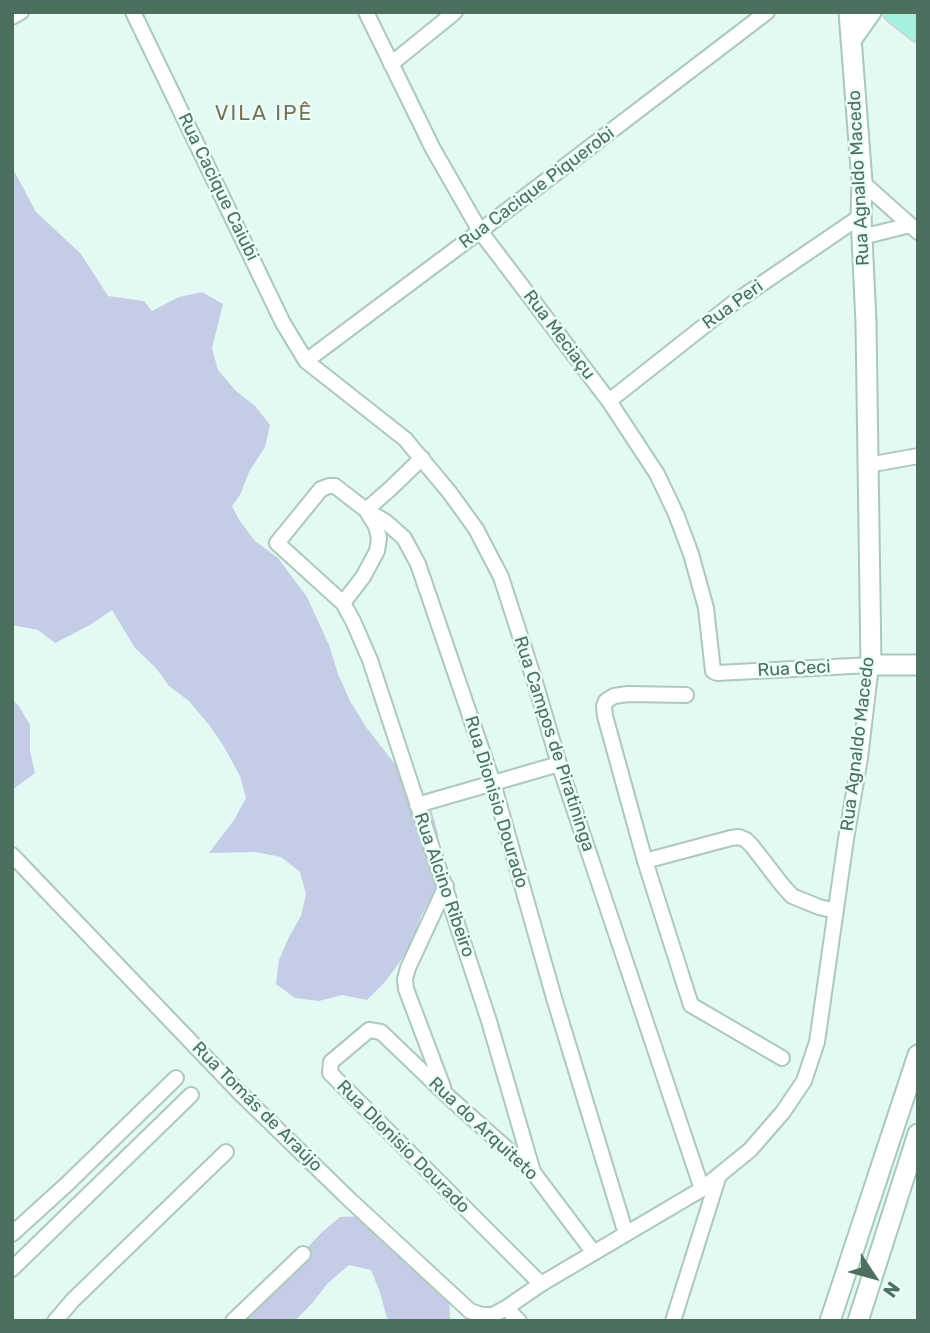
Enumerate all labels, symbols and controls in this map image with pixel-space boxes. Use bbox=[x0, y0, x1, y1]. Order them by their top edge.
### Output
street label: Rua Agnaldo Macedo bbox=[844, 90, 874, 266]
district label: VILA IPÊ bbox=[216, 101, 312, 127]
street label: Rua Cacique Caiubi bbox=[173, 110, 263, 264]
street label: Rua Cacique Piquerobi bbox=[455, 123, 619, 253]
street label: Rua Peri bbox=[698, 276, 768, 334]
street label: Rua Meciaçu bbox=[518, 286, 600, 384]
street label: Rua Campos de Piratininga bbox=[509, 633, 599, 855]
street label: Rua Ceci bbox=[757, 656, 831, 682]
street label: Rua Agnaldo Macedo bbox=[837, 656, 879, 832]
street label: Rua Dionisio Dourado bbox=[460, 713, 532, 891]
street label: Rua Alcino Ribeiro bbox=[409, 810, 479, 960]
street label: Rua Tomás de Araújo bbox=[187, 1037, 327, 1177]
street label: Rua do Arquiteto bbox=[424, 1073, 542, 1185]
street label: Rua DIonisio Dourado bbox=[332, 1076, 474, 1218]
north arrow bbox=[839, 1242, 909, 1312]
text: N bbox=[878, 1277, 905, 1302]

